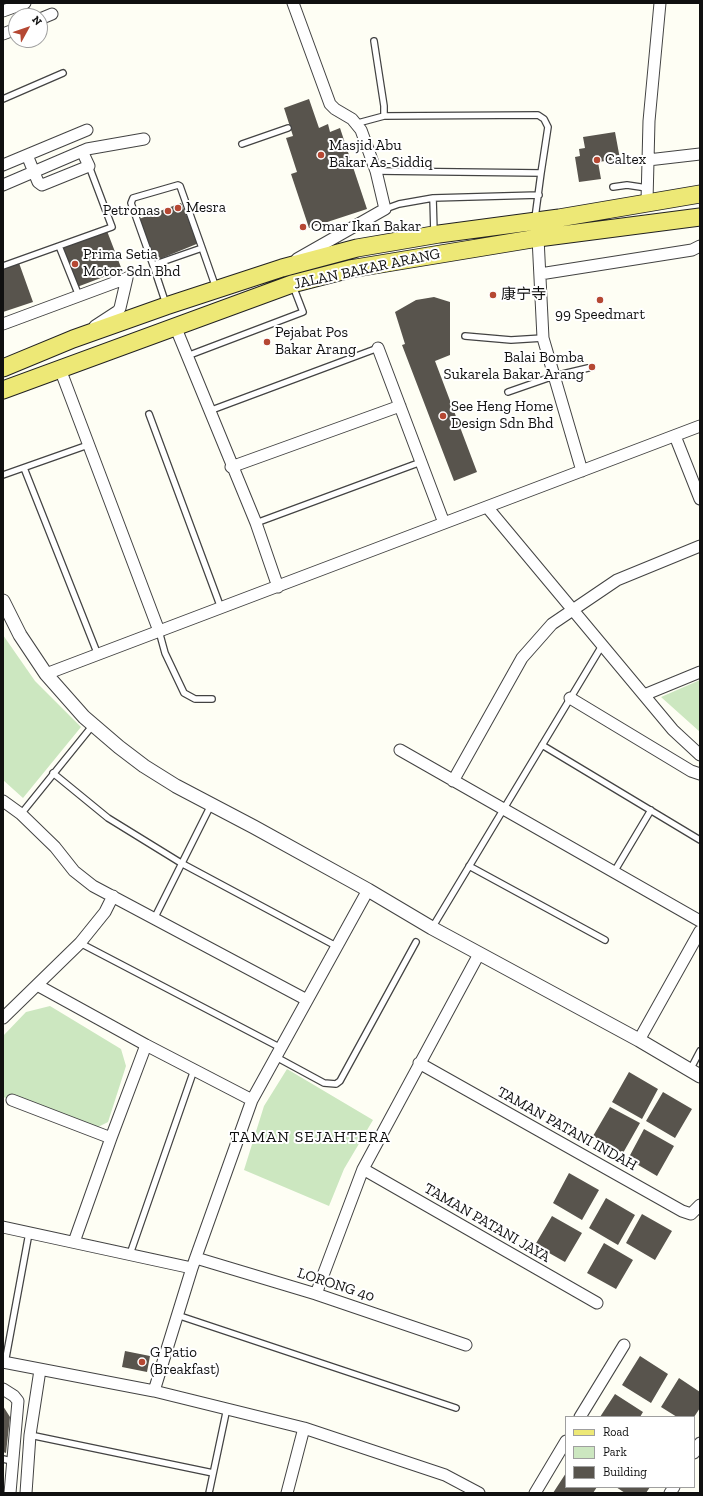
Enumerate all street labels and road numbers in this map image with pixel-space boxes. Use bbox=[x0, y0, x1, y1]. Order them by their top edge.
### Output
street label: JALAN BAKAR ARANG bbox=[292, 245, 442, 293]
street label: TAMAN PATANI INDAH bbox=[494, 1083, 640, 1175]
street label: TAMAN PATANI JAYA bbox=[421, 1180, 553, 1266]
street label: LORONG 40 bbox=[295, 1264, 377, 1306]

